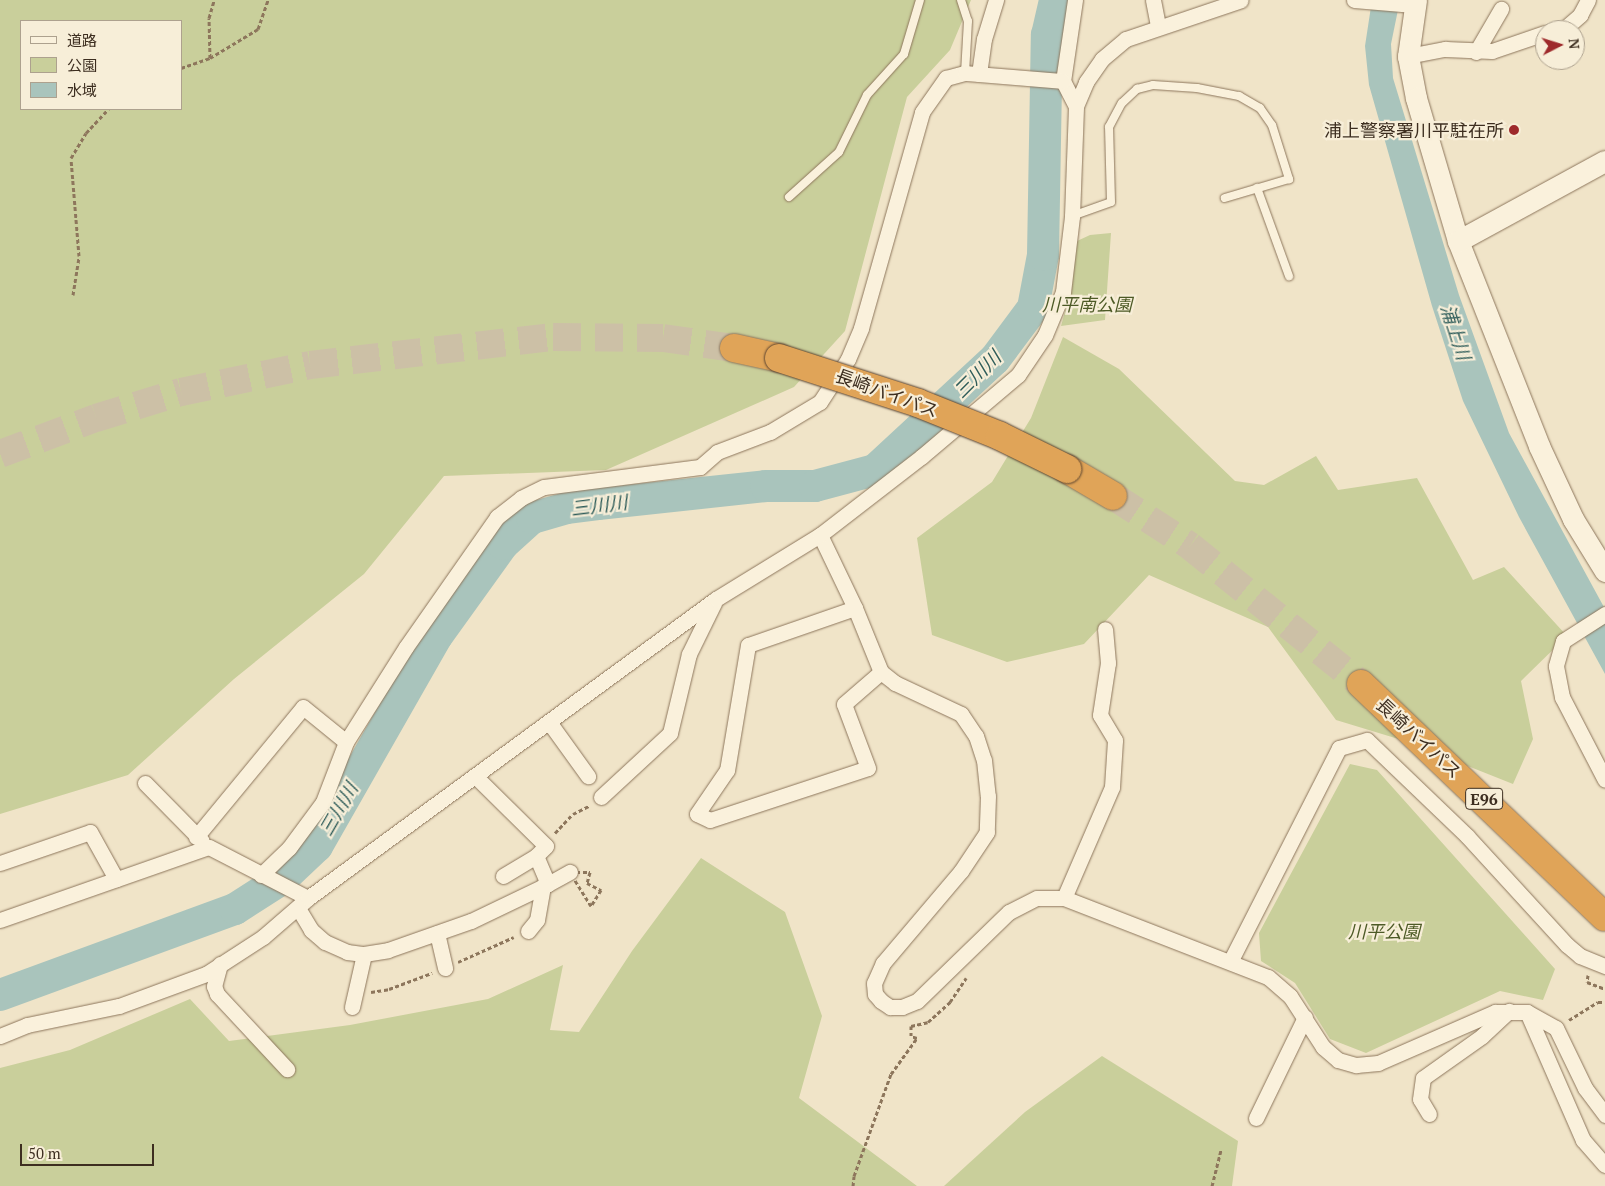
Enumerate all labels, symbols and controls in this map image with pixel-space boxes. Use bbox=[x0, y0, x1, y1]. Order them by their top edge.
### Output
legend bbox=[20, 20, 182, 110]
north arrow bbox=[1535, 20, 1585, 70]
text: 道路 bbox=[67, 30, 97, 50]
text: N bbox=[1565, 38, 1584, 50]
text: 公園 bbox=[67, 55, 97, 75]
text: 水域 bbox=[67, 80, 97, 100]
place label: 浦上警察署川平駐在所 bbox=[1324, 119, 1504, 141]
marker: 浦上警察署川平駐在所 bbox=[1508, 124, 1520, 136]
park label: 川平南公園 bbox=[1042, 293, 1132, 315]
water label: 浦上川 bbox=[1436, 301, 1476, 363]
water label: 三川川 bbox=[949, 346, 1005, 402]
street label: 長崎バイパス bbox=[833, 364, 941, 422]
water label: 三川川 bbox=[569, 490, 629, 520]
street label: 長崎バイパス bbox=[1372, 693, 1466, 783]
water label: 三川川 bbox=[314, 779, 362, 839]
road number: E96 bbox=[1464, 786, 1504, 812]
park label: 川平公園 bbox=[1348, 920, 1420, 942]
scale bar bbox=[22, 1134, 156, 1166]
text: 50 m bbox=[28, 1143, 61, 1163]

